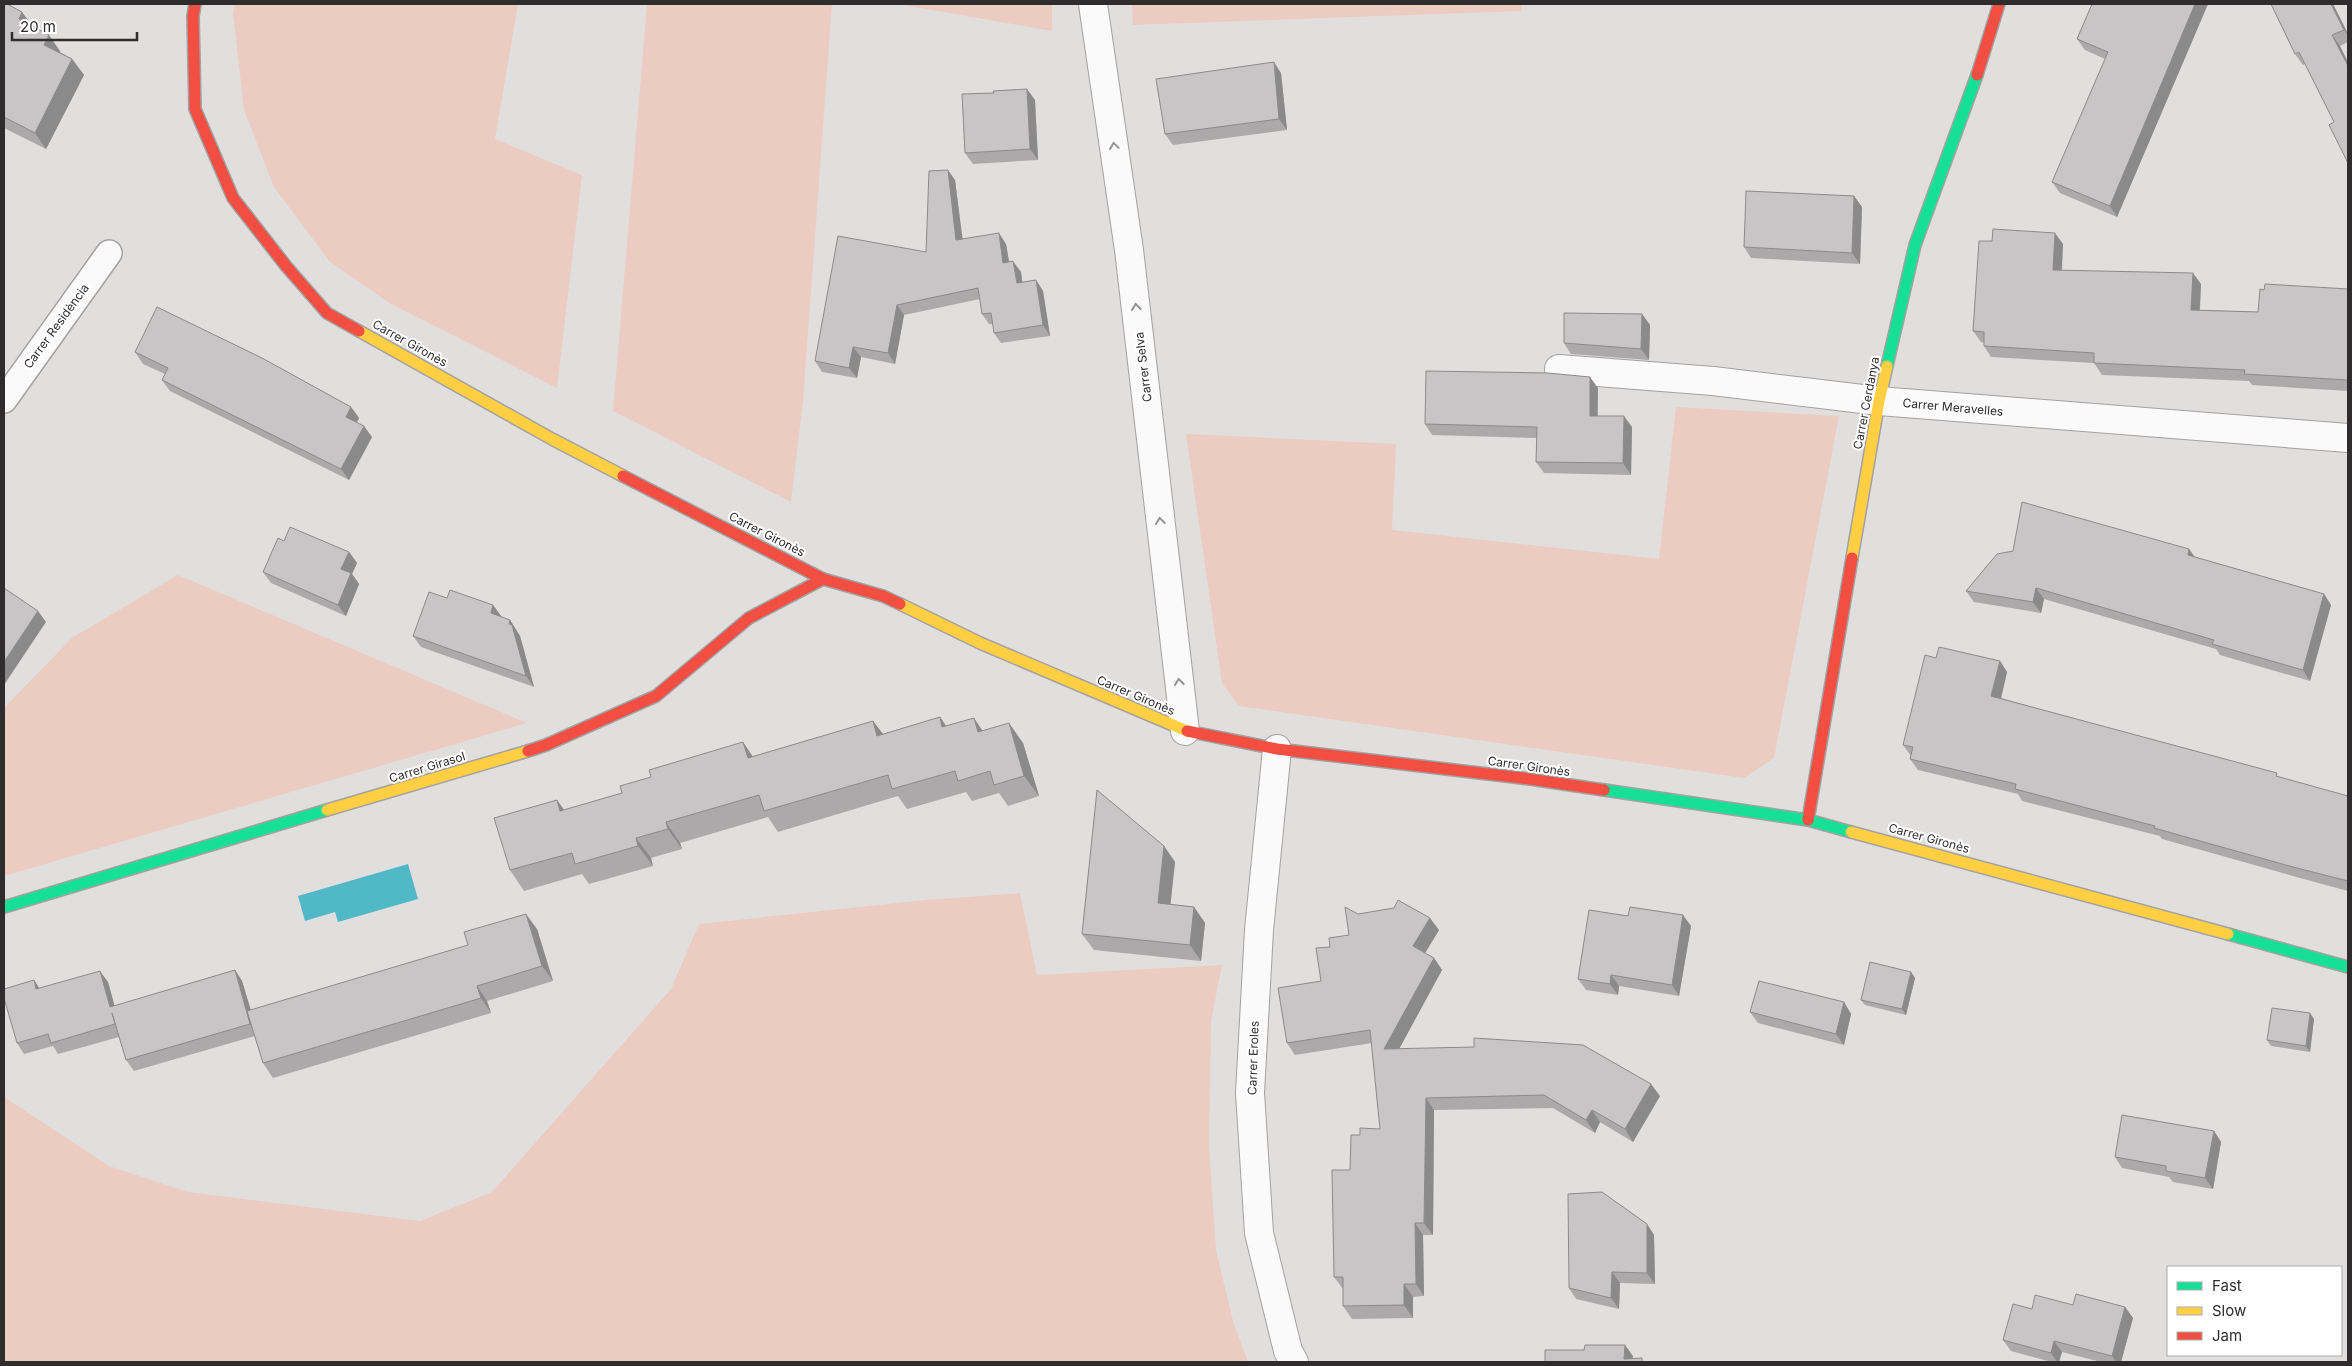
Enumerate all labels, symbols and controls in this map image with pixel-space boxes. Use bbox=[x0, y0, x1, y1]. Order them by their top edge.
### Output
scale bar bbox=[12, 10, 138, 42]
text: 20 m bbox=[20, 17, 56, 36]
one-way arrow bbox=[1109, 142, 1120, 150]
street label: Carrer Residència bbox=[20, 281, 92, 371]
one-way arrow bbox=[1131, 303, 1142, 311]
street label: Carrer Gironès bbox=[370, 316, 450, 370]
street label: Carrer Selva bbox=[1131, 331, 1155, 403]
street label: Carrer Cerdanya bbox=[1850, 355, 1882, 451]
street label: Carrer Meravelles bbox=[1902, 395, 2004, 419]
street label: Carrer Gironès bbox=[727, 508, 807, 560]
one-way arrow bbox=[1155, 517, 1166, 525]
street label: Carrer Gironès bbox=[1095, 672, 1177, 718]
one-way arrow bbox=[1174, 678, 1185, 686]
street label: Carrer Girasol bbox=[387, 748, 467, 786]
street label: Carrer Gironès bbox=[1487, 753, 1571, 779]
street label: Carrer Gironès bbox=[1887, 820, 1971, 856]
street label: Carrer Eroles bbox=[1244, 1021, 1262, 1095]
legend bbox=[2167, 1266, 2342, 1356]
text: Fast bbox=[2212, 1276, 2242, 1295]
text: Slow bbox=[2212, 1301, 2246, 1320]
text: Jam bbox=[2212, 1326, 2242, 1345]

